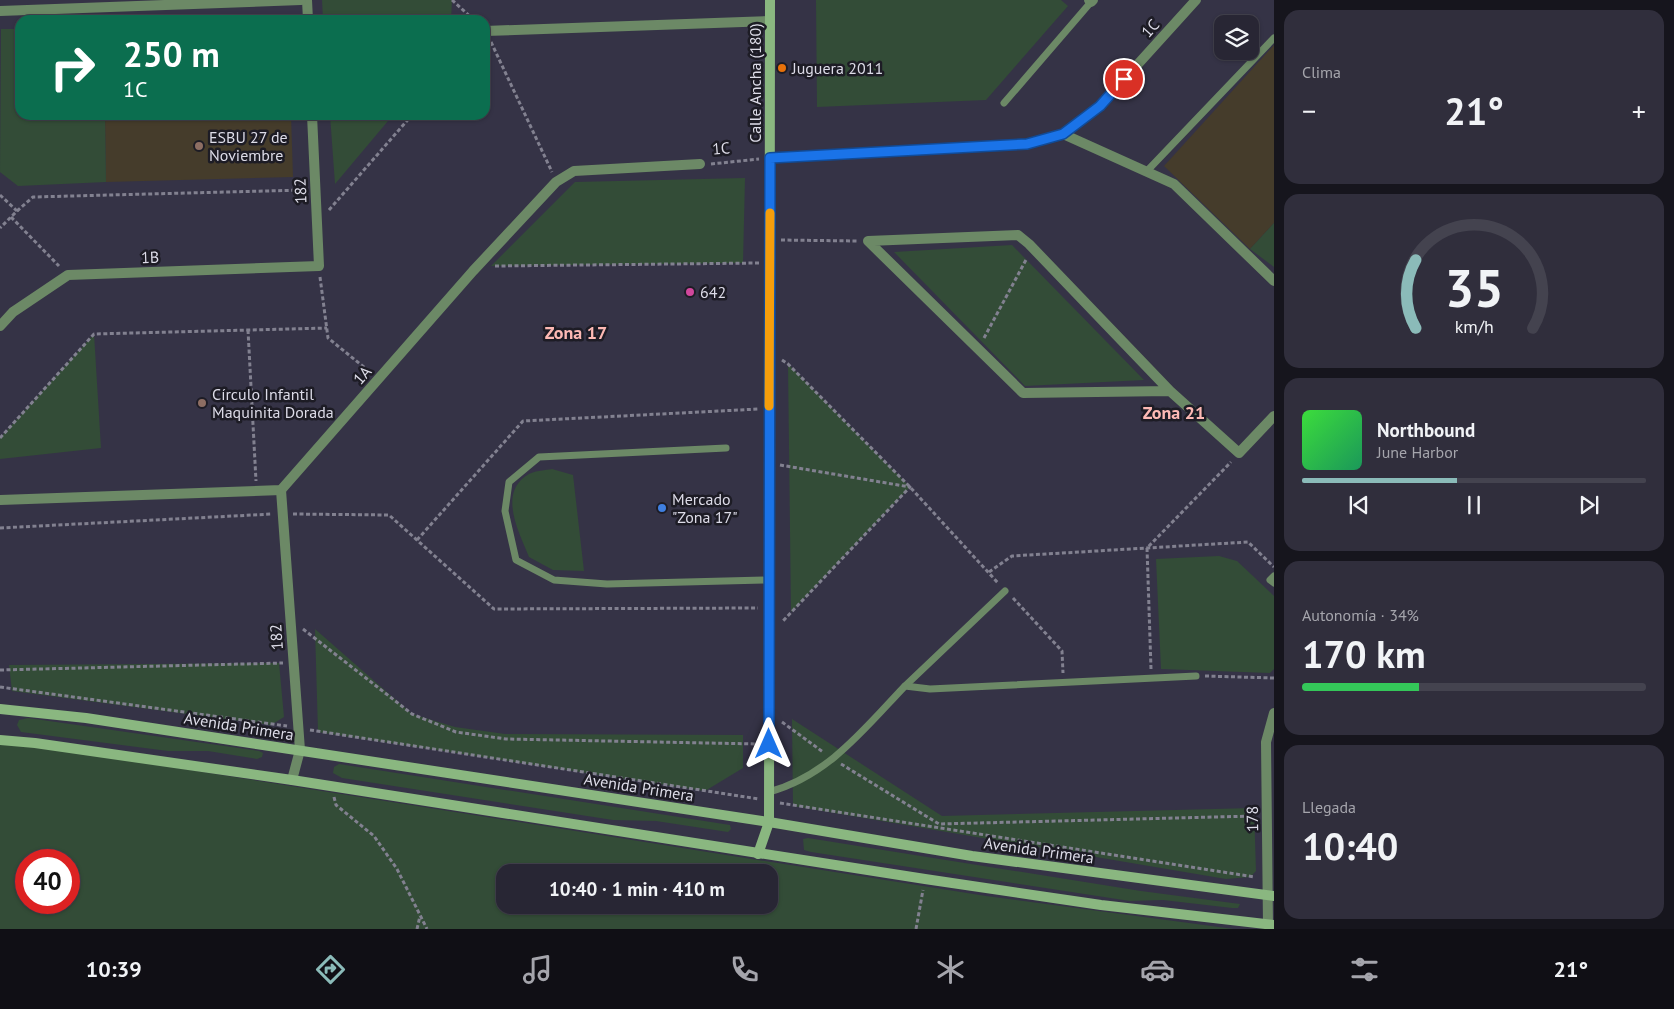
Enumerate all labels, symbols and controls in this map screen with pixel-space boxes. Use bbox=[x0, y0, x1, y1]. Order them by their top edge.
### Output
street label: 1C bbox=[1137, 15, 1163, 41]
map controls bbox=[1214, 15, 1259, 60]
button: layers bbox=[1214, 15, 1259, 60]
street label: Calle Ancha (180) bbox=[745, 23, 765, 143]
text: 250 m bbox=[123, 31, 220, 77]
icon: right bbox=[40, 35, 105, 100]
place label: Juguera 2011 bbox=[791, 58, 883, 78]
pin bbox=[1103, 58, 1145, 100]
marker: Juguera 2011 bbox=[776, 62, 788, 74]
text: Clima bbox=[1302, 62, 1341, 82]
icon: arrive bbox=[1110, 65, 1138, 93]
text: 1C bbox=[123, 75, 148, 103]
text: 21° bbox=[1444, 86, 1504, 135]
text: − bbox=[1302, 92, 1316, 129]
text: + bbox=[1632, 92, 1646, 129]
place label: ESBU 27 de Noviembre bbox=[209, 127, 288, 165]
street label: 1C bbox=[711, 137, 731, 159]
marker: ESBU 27 de Noviembre bbox=[193, 140, 205, 152]
street label: 182 bbox=[290, 178, 310, 204]
street label: 1B bbox=[141, 247, 159, 267]
text: 35 bbox=[1445, 254, 1503, 321]
place label: 642 bbox=[700, 282, 726, 302]
marker: 642 bbox=[684, 286, 696, 298]
text: km/h bbox=[1454, 315, 1494, 338]
district label: Zona 17 bbox=[545, 321, 607, 344]
street label: 1A bbox=[349, 361, 376, 388]
place label: Círculo Infantil Maquinita Dorada bbox=[212, 384, 334, 422]
marker: Círculo Infantil Maquinita Dorada bbox=[196, 397, 208, 409]
district label: Zona 21 bbox=[1143, 401, 1205, 424]
text: Northbound bbox=[1377, 418, 1475, 442]
text: June Harbor bbox=[1377, 442, 1458, 462]
place label: Mercado "Zona 17" bbox=[672, 489, 738, 527]
icon: previous bbox=[1345, 491, 1373, 519]
icon: pause bbox=[1460, 491, 1488, 519]
icon: next bbox=[1575, 491, 1603, 519]
marker: Mercado "Zona 17" bbox=[656, 502, 668, 514]
text: Autonomía · 34% bbox=[1302, 605, 1419, 625]
street label: 182 bbox=[265, 623, 287, 651]
text: 170 km bbox=[1302, 629, 1426, 678]
street label: Avenida Primera bbox=[183, 707, 295, 745]
position arrow bbox=[742, 717, 794, 769]
street label: Avenida Primera bbox=[583, 768, 695, 806]
text: Llegada bbox=[1302, 797, 1356, 817]
street label: 178 bbox=[1242, 806, 1262, 832]
text: 10:40 bbox=[1302, 821, 1398, 870]
street label: Avenida Primera bbox=[983, 832, 1095, 868]
speed limit sign: 40 bbox=[15, 849, 80, 914]
text: 10:40 · 1 min · 410 m bbox=[549, 877, 725, 901]
icon: directions bbox=[313, 952, 348, 987]
icon: music bbox=[520, 952, 555, 987]
icon: phone bbox=[727, 952, 762, 987]
icon: climate bbox=[933, 952, 968, 987]
icon: car bbox=[1140, 952, 1175, 987]
icon: filters bbox=[1347, 952, 1382, 987]
text: 10:39 bbox=[86, 955, 142, 983]
text: 21° bbox=[1553, 955, 1588, 983]

